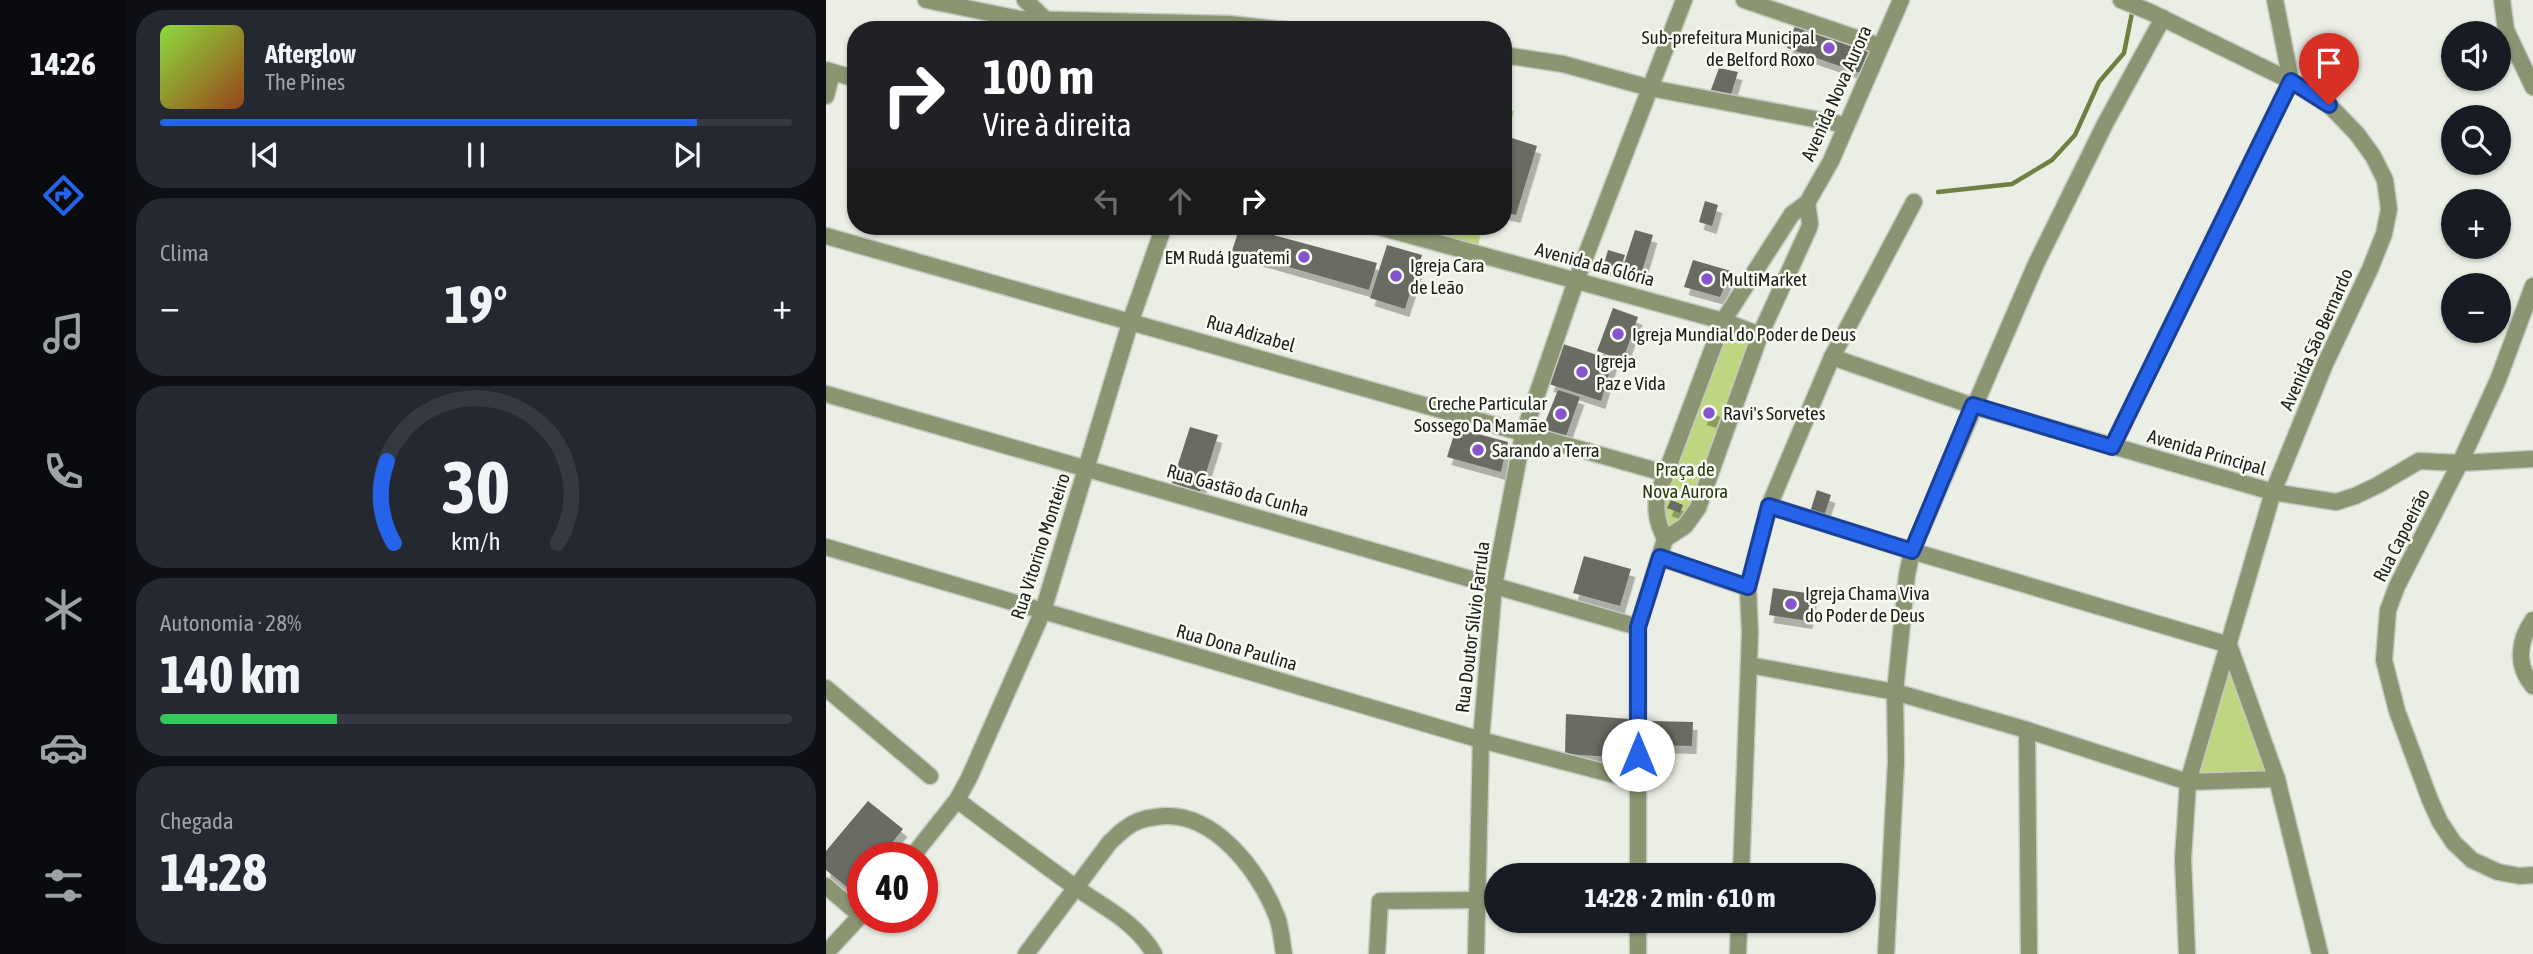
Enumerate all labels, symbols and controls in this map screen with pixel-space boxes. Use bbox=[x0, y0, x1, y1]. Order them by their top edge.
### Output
map controls bbox=[2441, 21, 2511, 343]
button: sound bbox=[2441, 21, 2511, 91]
street label: Avenida Nova Aurora bbox=[1796, 22, 1876, 164]
place label: Sub-prefeitura Municipal de Belford Roxo bbox=[1642, 26, 1815, 70]
pin bbox=[2299, 33, 2359, 105]
text: Afterglow bbox=[265, 39, 356, 69]
marker: Sub-prefeitura Municipal de Belford Roxo bbox=[1821, 40, 1837, 56]
icon: arrive bbox=[2310, 44, 2348, 82]
text: 14:26 bbox=[30, 45, 96, 82]
text: 100 m bbox=[983, 48, 1094, 104]
icon: right bbox=[868, 49, 959, 140]
text: The Pines bbox=[265, 69, 345, 95]
button: search bbox=[2441, 105, 2511, 175]
text: Vire à direita bbox=[983, 106, 1132, 143]
icon: previous bbox=[246, 136, 284, 174]
icon: pause bbox=[457, 136, 495, 174]
icon: next bbox=[668, 136, 706, 174]
icon: directions bbox=[39, 171, 88, 220]
icon: left bbox=[1088, 182, 1126, 220]
icon: ahead bbox=[1161, 182, 1199, 220]
icon: right bbox=[1234, 182, 1272, 220]
button: + bbox=[2441, 189, 2511, 259]
street label: Avenida da Glória bbox=[1533, 237, 1657, 291]
text: Clima bbox=[160, 240, 209, 266]
place label: EM Rudá Iguatemi bbox=[1164, 246, 1290, 268]
marker: EM Rudá Iguatemi bbox=[1296, 249, 1312, 265]
place label: Igreja Cara de Leão bbox=[1410, 254, 1485, 298]
street label: Avenida São Bernardo bbox=[2275, 265, 2357, 413]
marker: Igreja Cara de Leão bbox=[1388, 268, 1404, 284]
place label: MultiMarket bbox=[1721, 268, 1807, 290]
marker: MultiMarket bbox=[1699, 271, 1715, 287]
button: − bbox=[2441, 273, 2511, 343]
text: 19° bbox=[444, 274, 508, 334]
text: − bbox=[160, 284, 180, 327]
text: + bbox=[772, 284, 792, 327]
icon: music bbox=[39, 309, 88, 358]
street label: Rua Adizabel bbox=[1204, 310, 1298, 356]
place label: Igreja Mundial do Poder de Deus bbox=[1632, 323, 1856, 345]
marker: Igreja Mundial do Poder de Deus bbox=[1610, 326, 1626, 342]
place label: Igreja Paz e Vida bbox=[1596, 350, 1666, 394]
marker: Igreja Paz e Vida bbox=[1574, 364, 1590, 380]
place label: Creche Particular Sossego Da Mamãe bbox=[1414, 392, 1547, 436]
place label: Ravi's Sorvetes bbox=[1723, 402, 1826, 424]
marker: Ravi's Sorvetes bbox=[1701, 405, 1717, 421]
marker: Creche Particular Sossego Da Mamãe bbox=[1553, 406, 1569, 422]
street label: Avenida Principal bbox=[2145, 425, 2269, 479]
place label: Sarando a Terra bbox=[1492, 439, 1600, 461]
marker: Sarando a Terra bbox=[1470, 442, 1486, 458]
text: 30 bbox=[442, 445, 510, 528]
icon: phone bbox=[39, 447, 88, 496]
park label: Praça de Nova Aurora bbox=[1642, 458, 1728, 502]
street label: Rua Gastão da Cunha bbox=[1164, 459, 1312, 521]
street label: Rua Vitorino Monteiro bbox=[1006, 470, 1074, 622]
street label: Rua Capoeirão bbox=[2368, 485, 2434, 585]
text: km/h bbox=[451, 527, 501, 555]
street label: Rua Doutor Sílvio Farrula bbox=[1451, 540, 1493, 714]
place label: Igreja Chama Viva do Poder de Deus bbox=[1805, 582, 1930, 626]
icon: climate bbox=[39, 585, 88, 634]
marker: Igreja Chama Viva do Poder de Deus bbox=[1783, 596, 1799, 612]
text: Autonomia · 28% bbox=[160, 610, 301, 636]
street label: Rua Dona Paulina bbox=[1174, 619, 1300, 675]
text: 140 km bbox=[160, 644, 301, 704]
position arrow bbox=[1601, 718, 1675, 792]
icon: car bbox=[39, 723, 88, 772]
text: Chegada bbox=[160, 808, 234, 834]
text: 14:28 bbox=[160, 842, 267, 902]
speed limit sign: 40 bbox=[847, 842, 938, 933]
icon: filters bbox=[39, 861, 88, 910]
text: 14:28 · 2 min · 610 m bbox=[1585, 883, 1775, 913]

